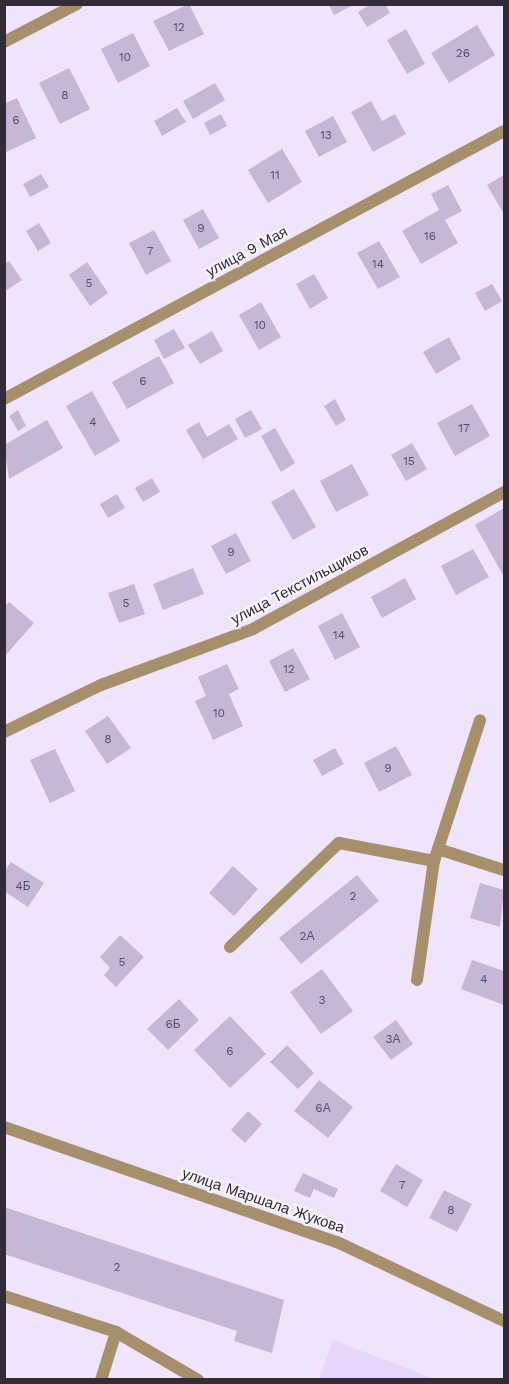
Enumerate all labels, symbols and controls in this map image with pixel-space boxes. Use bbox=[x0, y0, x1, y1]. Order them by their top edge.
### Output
house number: 12 bbox=[173, 21, 185, 35]
house number: 26 bbox=[456, 47, 470, 61]
house number: 10 bbox=[119, 51, 131, 65]
house number: 8 bbox=[61, 89, 69, 103]
house number: 6 bbox=[12, 114, 20, 128]
house number: 13 bbox=[320, 129, 332, 143]
house number: 11 bbox=[270, 169, 280, 183]
house number: 9 bbox=[197, 222, 205, 236]
street label: улица 9 Мая bbox=[203, 223, 291, 281]
house number: 16 bbox=[424, 230, 436, 244]
house number: 7 bbox=[147, 245, 153, 259]
house number: 14 bbox=[372, 258, 384, 272]
house number: 5 bbox=[86, 277, 92, 291]
house number: 10 bbox=[254, 319, 266, 333]
house number: 6 bbox=[139, 375, 147, 389]
house number: 4 bbox=[89, 416, 97, 430]
house number: 17 bbox=[458, 422, 470, 436]
house number: 15 bbox=[403, 455, 415, 469]
street label: улица Текстильщиков bbox=[228, 541, 372, 629]
house number: 9 bbox=[227, 546, 235, 560]
house number: 5 bbox=[123, 597, 129, 611]
house number: 14 bbox=[333, 629, 345, 643]
house number: 12 bbox=[283, 663, 295, 677]
house number: 10 bbox=[213, 707, 225, 721]
house number: 8 bbox=[104, 733, 112, 747]
house number: 9 bbox=[384, 762, 392, 776]
house number: 4Б bbox=[15, 880, 31, 894]
house number: 2 bbox=[350, 890, 356, 904]
house number: 2А bbox=[300, 930, 314, 944]
house number: 5 bbox=[119, 956, 125, 970]
house number: 4 bbox=[480, 973, 488, 987]
house number: 3 bbox=[319, 994, 325, 1008]
house number: 6Б bbox=[165, 1018, 181, 1032]
house number: 3А bbox=[386, 1033, 400, 1047]
house number: 6 bbox=[226, 1045, 234, 1059]
house number: 6А bbox=[315, 1102, 331, 1116]
street label: улица Маршала Жукова bbox=[179, 1165, 347, 1237]
house number: 7 bbox=[399, 1179, 405, 1193]
house number: 8 bbox=[447, 1204, 455, 1218]
house number: 2 bbox=[114, 1261, 120, 1275]

